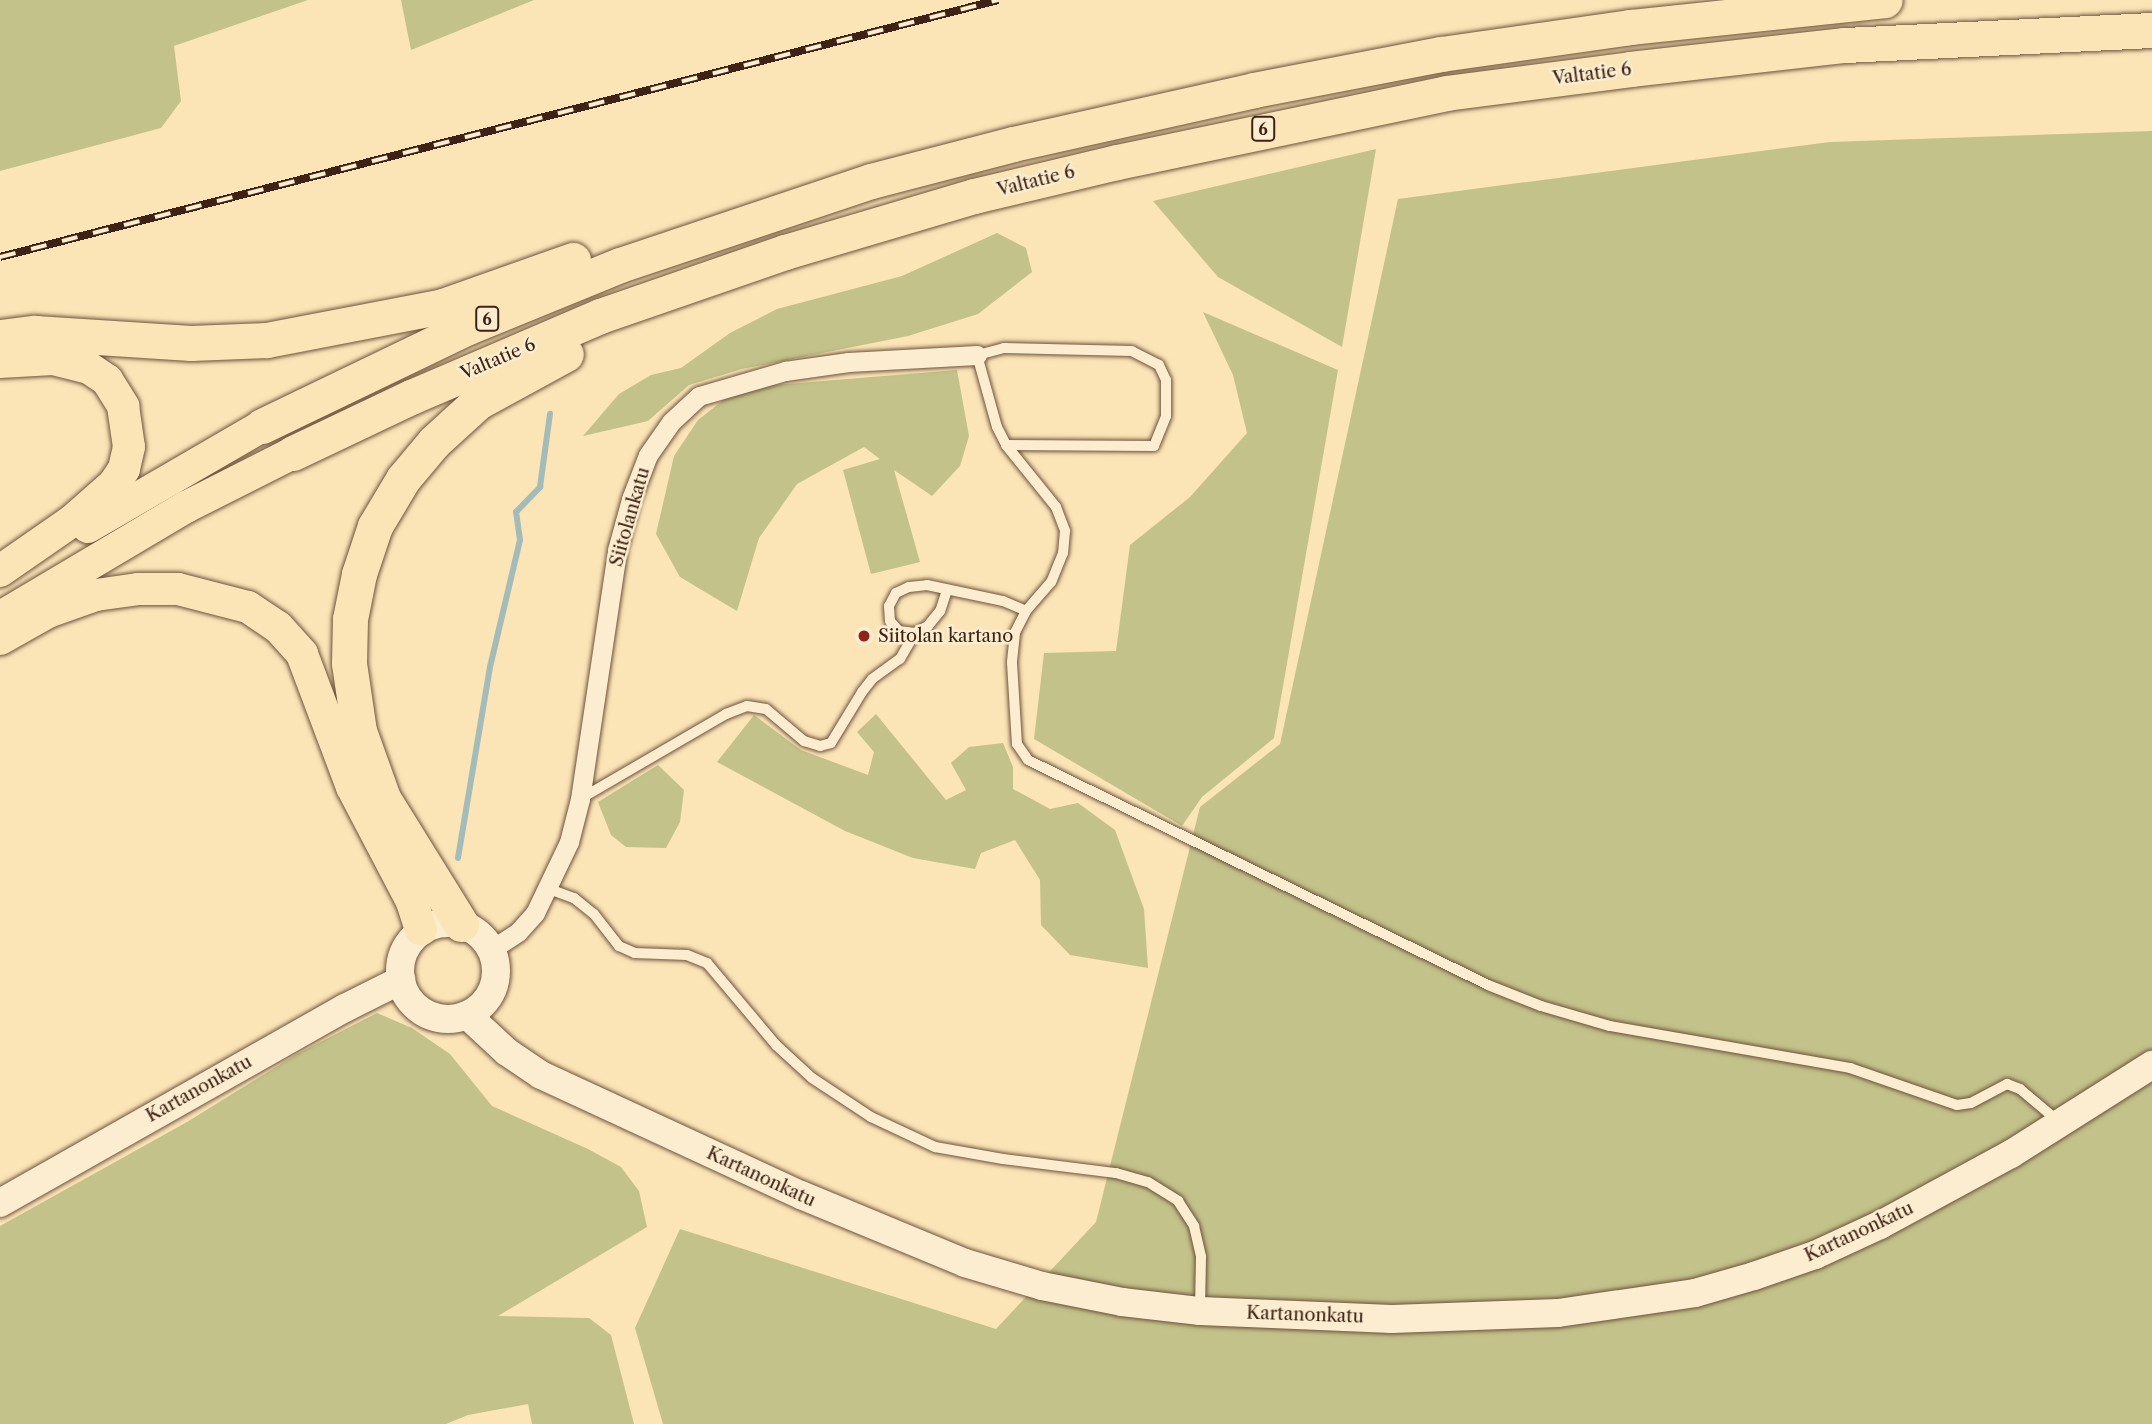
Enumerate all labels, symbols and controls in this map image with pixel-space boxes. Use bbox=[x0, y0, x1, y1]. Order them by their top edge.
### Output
street label: Valtatie 6 bbox=[1551, 58, 1633, 90]
road number: 6 bbox=[1251, 116, 1275, 141]
street label: Valtatie 6 bbox=[995, 161, 1077, 201]
road number: 6 bbox=[475, 306, 499, 332]
street label: Valtatie 6 bbox=[457, 334, 539, 384]
street label: Siitolankatu bbox=[606, 465, 654, 569]
place label: Siitolan kartano bbox=[878, 625, 1013, 647]
marker: Siitolan kartano bbox=[856, 628, 872, 644]
street label: Kartanonkatu bbox=[142, 1051, 256, 1127]
street label: Kartanonkatu bbox=[703, 1142, 819, 1212]
street label: Kartanonkatu bbox=[1801, 1197, 1917, 1267]
street label: Kartanonkatu bbox=[1246, 1302, 1364, 1328]

